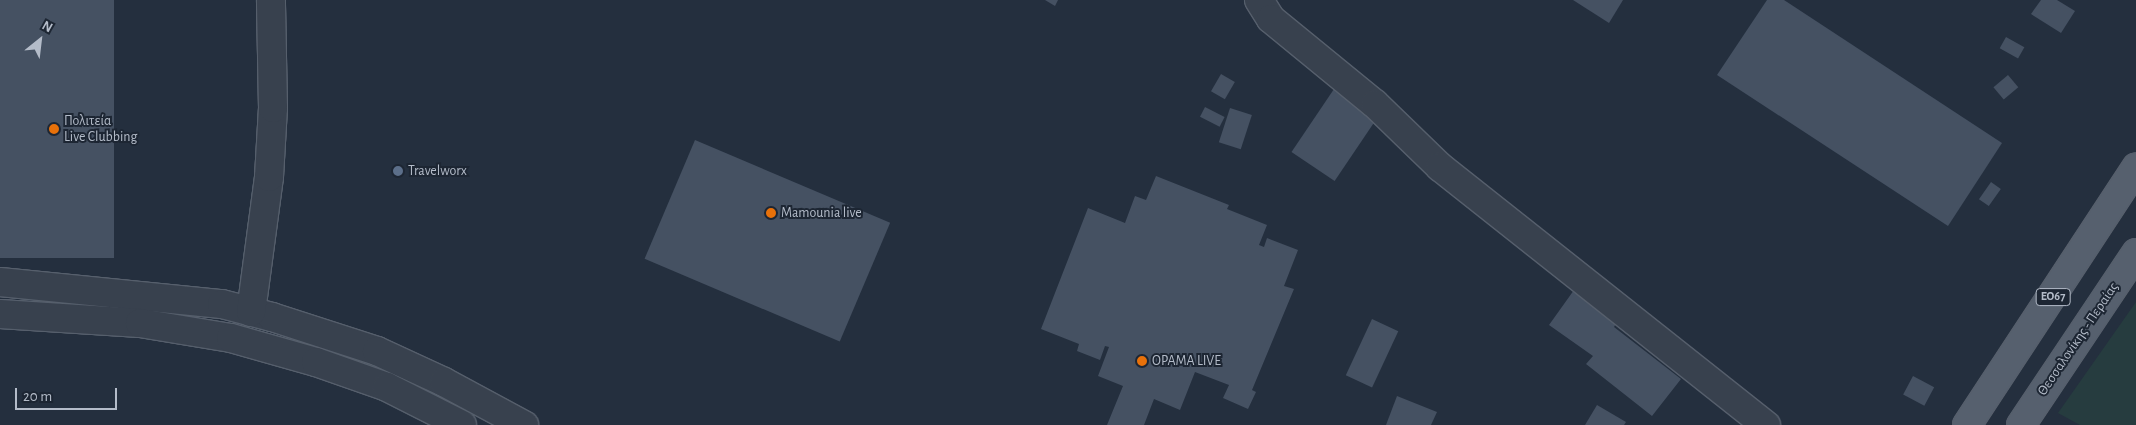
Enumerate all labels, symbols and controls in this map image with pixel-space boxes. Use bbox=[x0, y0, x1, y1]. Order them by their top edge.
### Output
north arrow bbox=[15, 15, 65, 65]
text: N bbox=[40, 18, 55, 35]
place label: Πολιτεία Live Clubbing bbox=[64, 113, 137, 146]
marker: Πολιτεία Live Clubbing bbox=[48, 123, 60, 135]
place label: Travelworx bbox=[408, 163, 467, 179]
marker: Travelworx bbox=[392, 165, 404, 177]
place label: Mamounia live bbox=[781, 205, 862, 221]
marker: Mamounia live bbox=[765, 207, 777, 219]
street label: Θεσσαλονίκης - Περαίας bbox=[2034, 279, 2122, 399]
road number: ΕΟ67 bbox=[2036, 288, 2070, 306]
place label: ΟΡΑΜΑ LIVE bbox=[1152, 353, 1221, 369]
marker: ΟΡΑΜΑ LIVE bbox=[1136, 355, 1148, 367]
scale bar bbox=[18, 378, 120, 410]
text: 20 m bbox=[23, 389, 52, 404]

